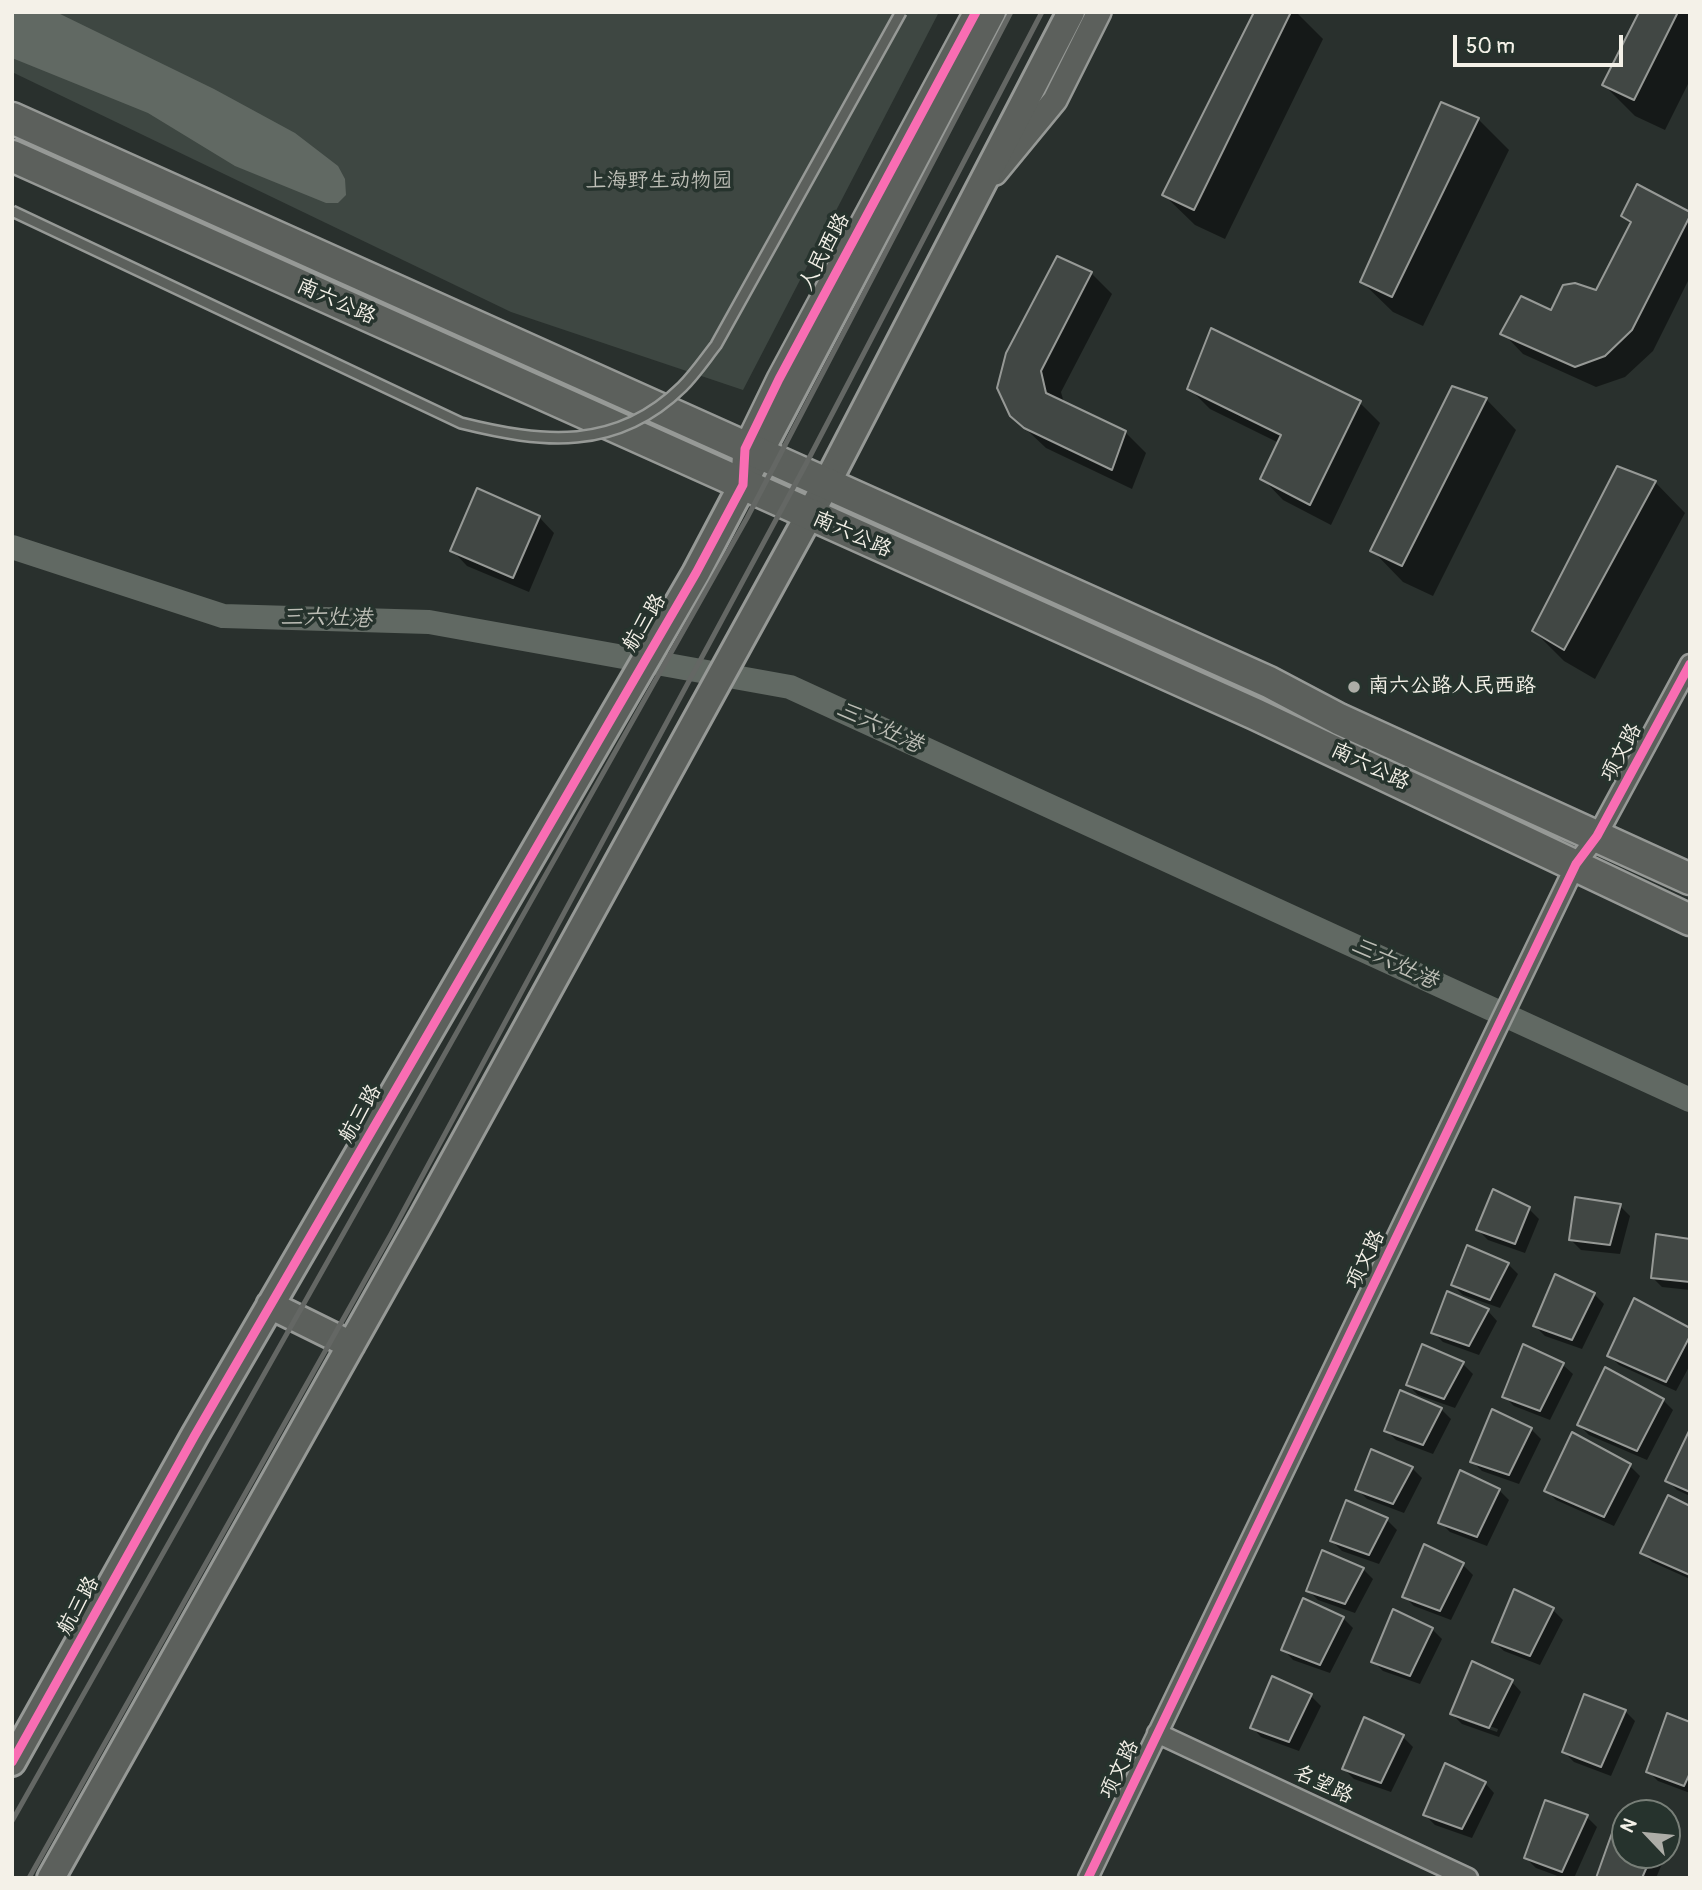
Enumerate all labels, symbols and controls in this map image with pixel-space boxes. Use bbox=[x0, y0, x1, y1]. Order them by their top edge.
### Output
scale bar bbox=[1457, 21, 1627, 65]
text: 50 m bbox=[1466, 33, 1515, 60]
park label: 上海野生动物园 bbox=[586, 169, 732, 195]
street label: 人民西路 bbox=[794, 209, 856, 295]
street label: 南六公路 bbox=[293, 273, 379, 331]
street label: 南六公路 bbox=[809, 506, 895, 564]
street label: 航三路 bbox=[618, 590, 672, 656]
water label: 三六灶港 bbox=[280, 604, 372, 634]
place label: 南六公路人民西路 bbox=[1368, 674, 1536, 700]
marker: 南六公路人民西路 bbox=[1346, 679, 1362, 695]
water label: 三六灶港 bbox=[831, 696, 927, 760]
street label: 项文路 bbox=[1596, 719, 1648, 787]
street label: 南六公路 bbox=[1327, 738, 1413, 796]
water label: 三六灶港 bbox=[1346, 932, 1442, 996]
street label: 航三路 bbox=[334, 1080, 388, 1148]
street label: 项文路 bbox=[1341, 1226, 1391, 1294]
street label: 航三路 bbox=[53, 1572, 105, 1640]
street label: 项文路 bbox=[1095, 1736, 1145, 1804]
street label: 名望路 bbox=[1289, 1760, 1357, 1810]
north arrow bbox=[1611, 1799, 1681, 1869]
text: N bbox=[1615, 1815, 1643, 1837]

